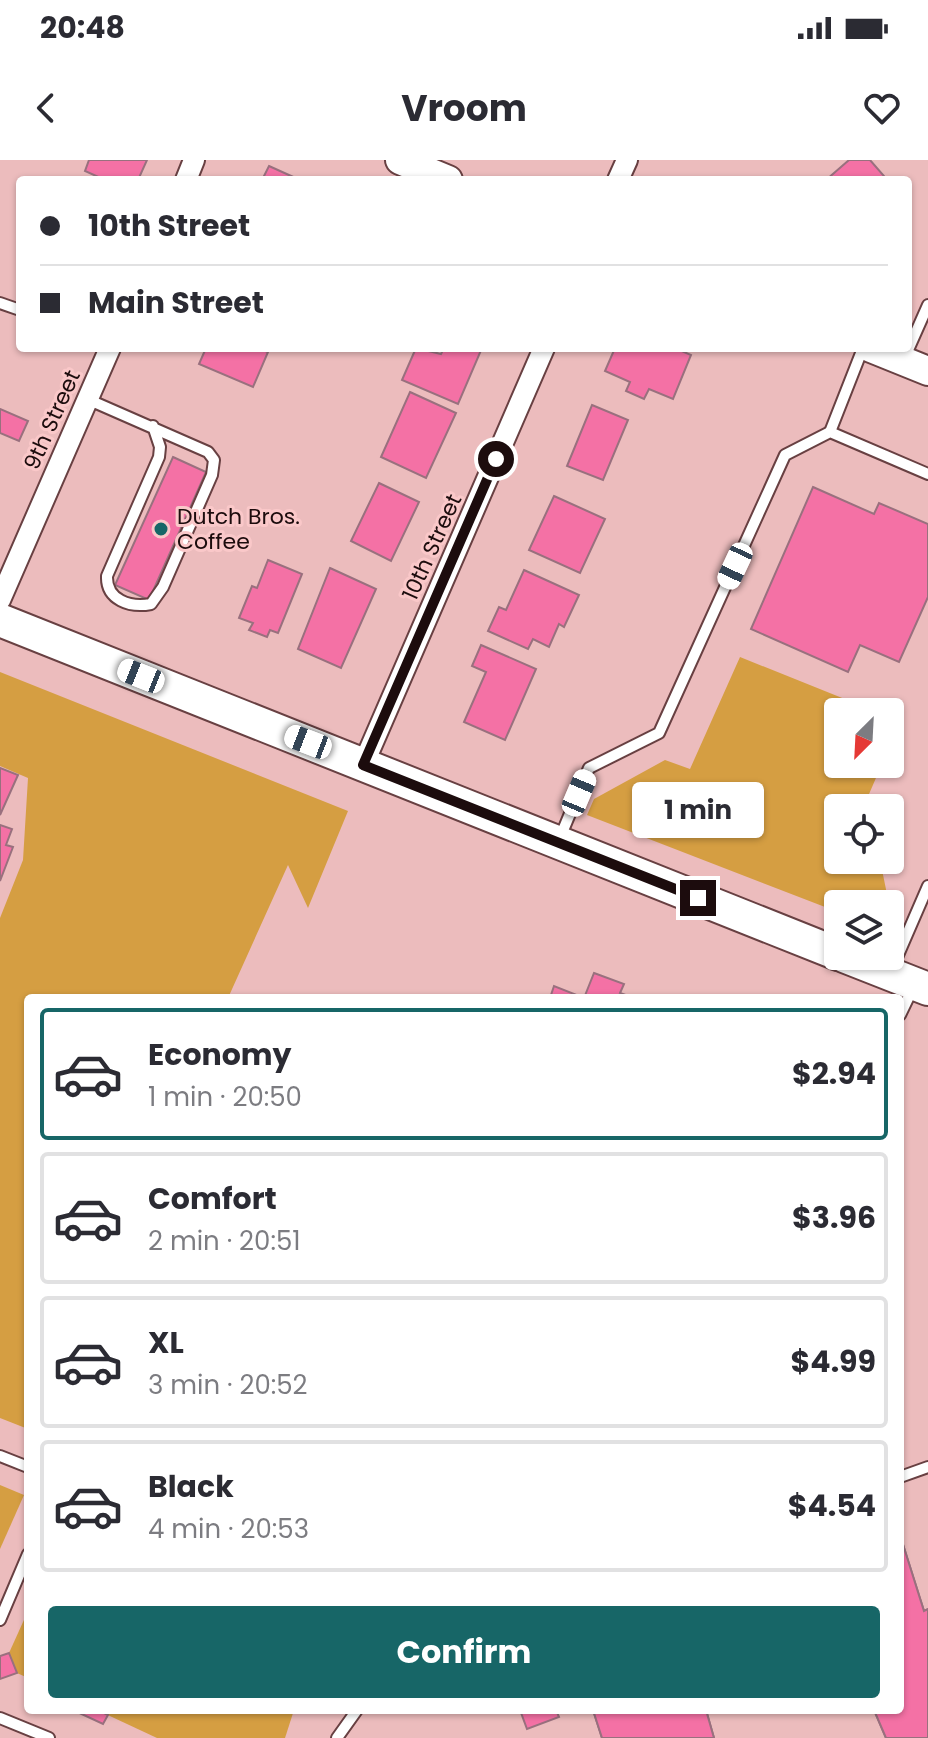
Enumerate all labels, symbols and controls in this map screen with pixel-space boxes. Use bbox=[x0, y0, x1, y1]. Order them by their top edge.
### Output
text: 20:48 bbox=[40, 6, 125, 49]
text: Vroom bbox=[401, 83, 527, 134]
icon: back bbox=[24, 86, 68, 130]
icon: heart bbox=[860, 86, 904, 130]
text: 10th Street bbox=[88, 204, 250, 247]
text: Main Street bbox=[88, 281, 264, 324]
street label: 9th Street bbox=[16, 365, 88, 475]
route start bbox=[478, 441, 514, 477]
street label: 10th Street bbox=[395, 489, 469, 605]
place label: Dutch Bros. Coffee bbox=[177, 501, 300, 557]
marker: Dutch Bros. Coffee bbox=[152, 520, 170, 538]
car bbox=[714, 539, 756, 593]
car bbox=[114, 656, 168, 696]
north arrow bbox=[824, 698, 904, 778]
map controls bbox=[824, 698, 904, 970]
car bbox=[281, 722, 335, 762]
car bbox=[559, 766, 599, 820]
callout: 1 min bbox=[632, 782, 764, 838]
text: 1 min bbox=[664, 792, 732, 828]
button: locate bbox=[824, 794, 904, 874]
route end bbox=[680, 880, 716, 916]
button: layers bbox=[824, 890, 904, 970]
text: Economy bbox=[148, 1033, 292, 1076]
icon: car bbox=[52, 1038, 124, 1110]
text: $2.94 bbox=[792, 1052, 876, 1095]
text: 1 min · 20:50 bbox=[148, 1079, 302, 1115]
text: Comfort bbox=[148, 1177, 277, 1220]
icon: car bbox=[52, 1182, 124, 1254]
text: $3.96 bbox=[792, 1196, 876, 1239]
text: 2 min · 20:51 bbox=[148, 1223, 301, 1259]
text: XL bbox=[148, 1321, 184, 1364]
icon: car bbox=[52, 1326, 124, 1398]
text: $4.99 bbox=[791, 1340, 876, 1383]
text: 3 min · 20:52 bbox=[148, 1367, 308, 1403]
text: Black bbox=[148, 1465, 234, 1508]
icon: car bbox=[52, 1470, 124, 1542]
text: $4.54 bbox=[788, 1484, 876, 1527]
text: 4 min · 20:53 bbox=[148, 1511, 309, 1547]
button: Confirm bbox=[48, 1606, 880, 1698]

